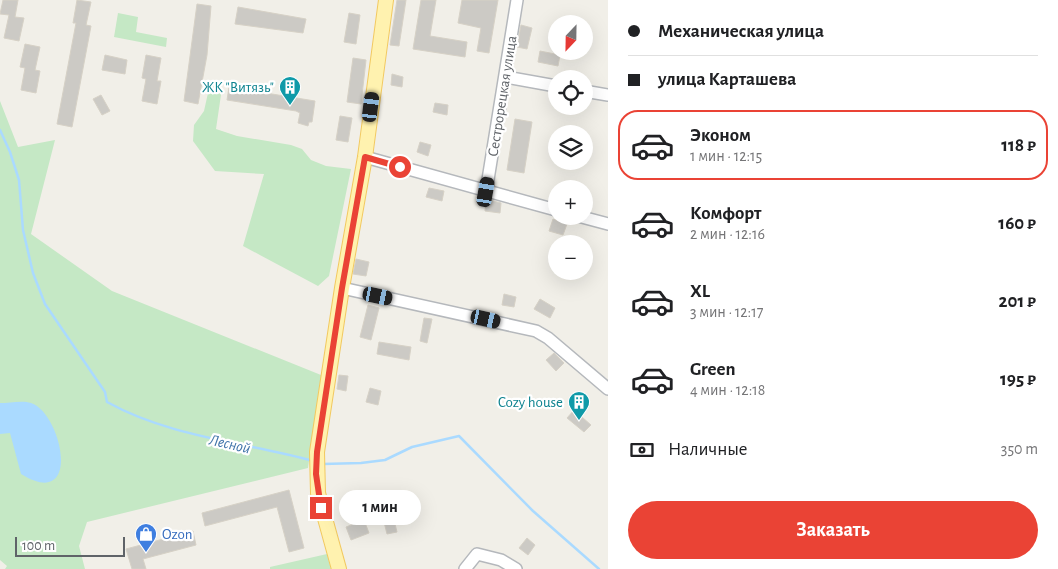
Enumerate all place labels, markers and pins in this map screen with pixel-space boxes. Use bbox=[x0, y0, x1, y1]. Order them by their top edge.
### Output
building icon: ЖК "Витязь" bbox=[278, 75, 302, 106]
place label: ЖК "Витязь" bbox=[202, 80, 274, 95]
building icon: Cozy house bbox=[567, 390, 591, 421]
place label: Cozy house bbox=[498, 395, 563, 410]
shop icon: Ozon bbox=[134, 522, 158, 553]
place label: Ozon bbox=[162, 527, 192, 542]

